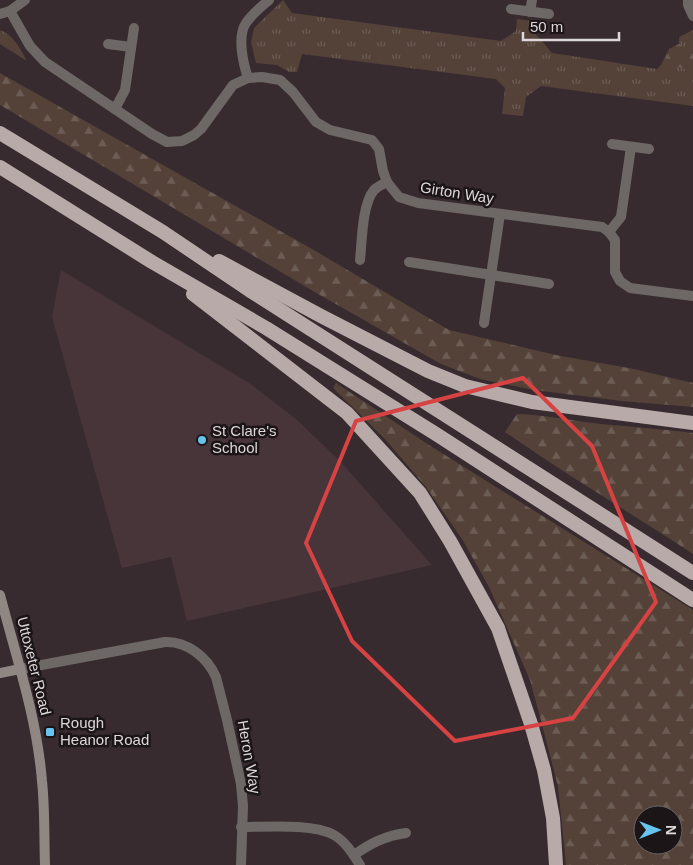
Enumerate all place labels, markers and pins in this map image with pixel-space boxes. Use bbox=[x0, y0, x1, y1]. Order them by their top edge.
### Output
place label: St Clare's School bbox=[212, 422, 277, 456]
marker: St Clare's School bbox=[196, 434, 208, 446]
place label: Rough Heanor Road bbox=[60, 714, 149, 748]
marker: Rough Heanor Road bbox=[44, 726, 56, 738]

